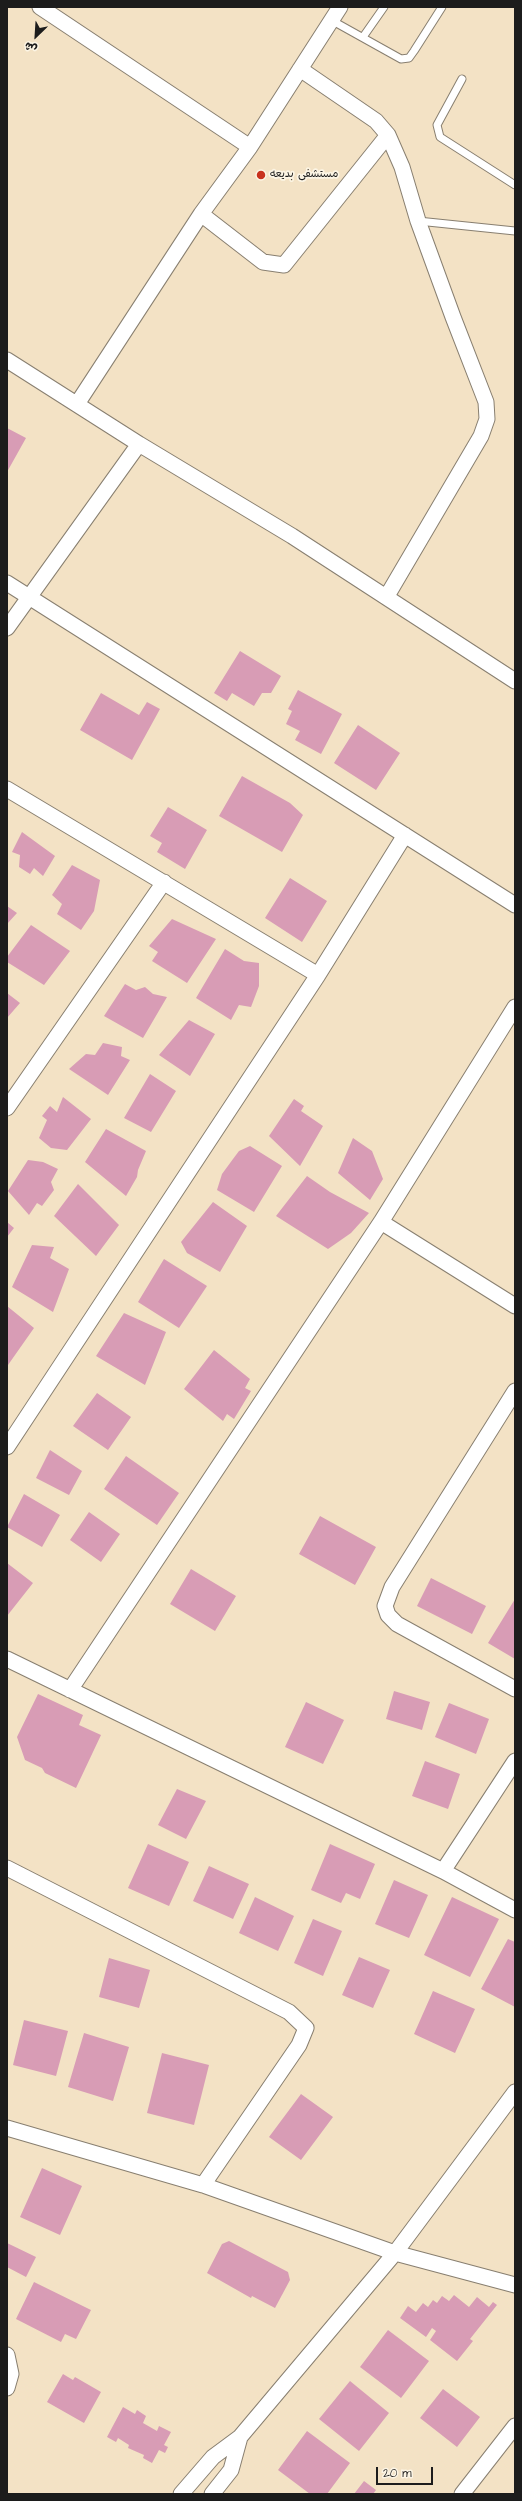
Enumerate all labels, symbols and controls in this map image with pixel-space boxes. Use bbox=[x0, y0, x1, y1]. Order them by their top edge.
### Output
north arrow bbox=[16, 16, 56, 56]
text: ش bbox=[22, 38, 39, 57]
place label: مستشفى بديعه bbox=[270, 168, 338, 182]
marker: مستشفى بديعه bbox=[255, 169, 267, 181]
scale bar bbox=[378, 2459, 435, 2485]
text: 20 m bbox=[383, 2465, 412, 2482]

